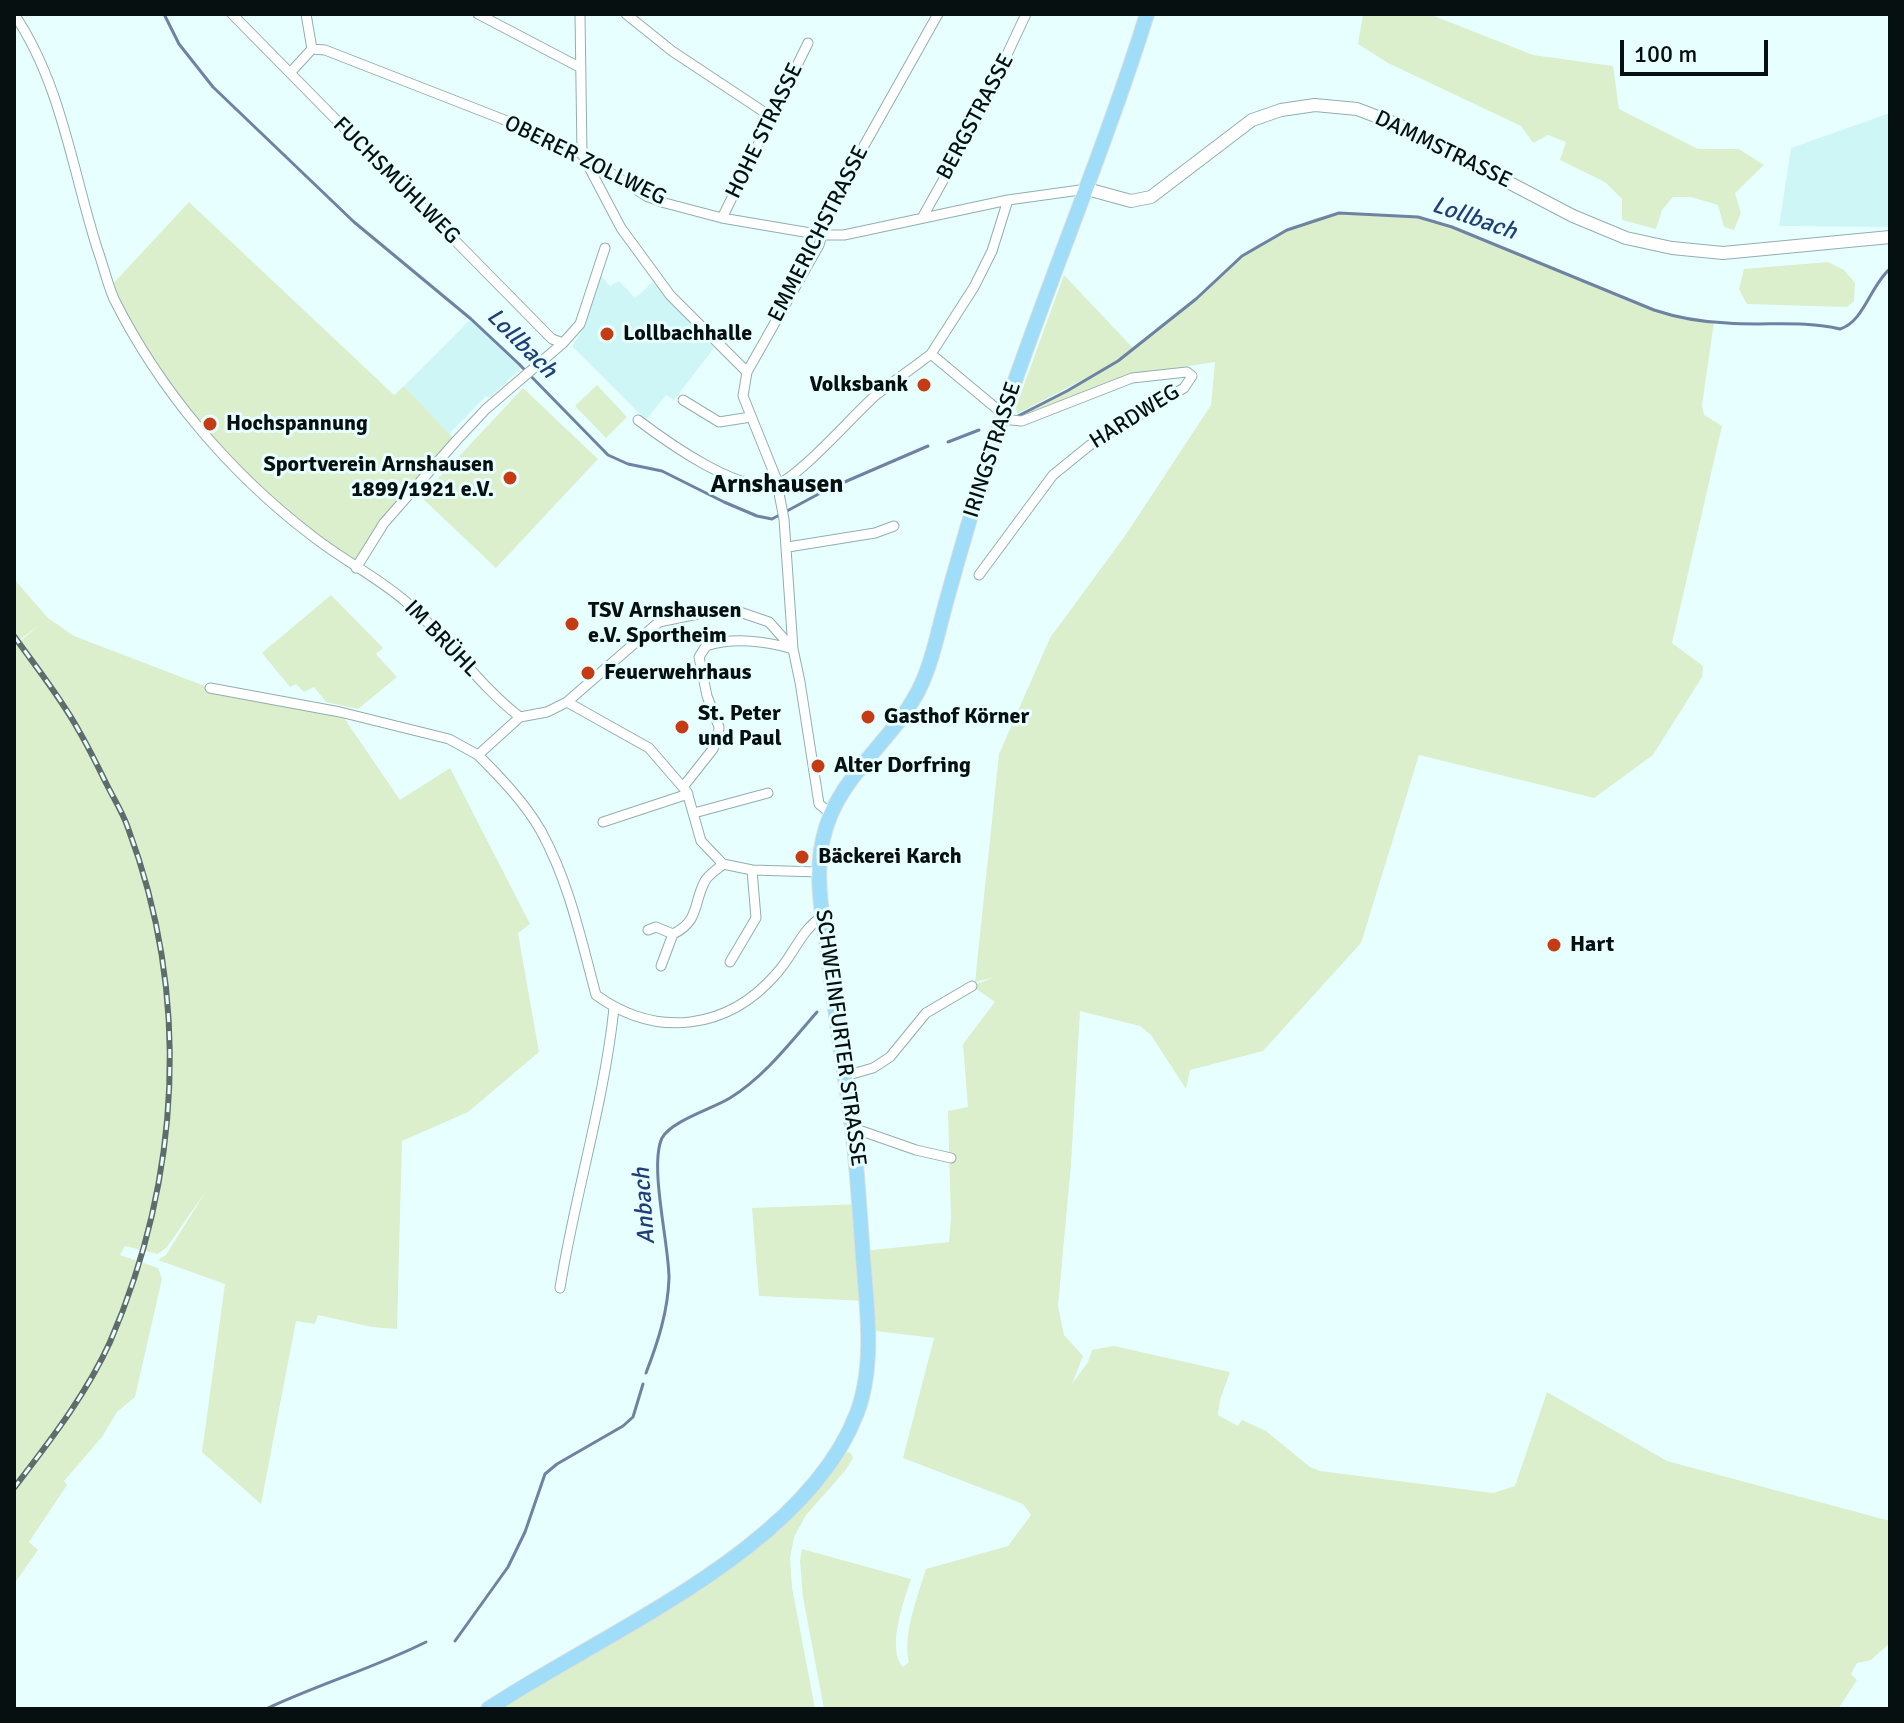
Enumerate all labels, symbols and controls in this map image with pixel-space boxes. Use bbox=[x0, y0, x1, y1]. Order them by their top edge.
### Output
scale bar bbox=[1624, 24, 1772, 74]
text: 100 m bbox=[1634, 39, 1697, 69]
street label: BERGSTRASSE bbox=[932, 50, 1020, 184]
street label: HOHE STRASSE bbox=[721, 59, 809, 203]
street label: DAMMSTRASSE bbox=[1370, 105, 1516, 195]
street label: OBERER ZOLLWEG bbox=[500, 110, 670, 212]
street label: FUCHSMÜHLWEG bbox=[327, 112, 465, 250]
street label: EMMERICHSTRASSE bbox=[763, 141, 875, 327]
water label: Lollbach bbox=[1428, 191, 1520, 247]
water label: Lollbach bbox=[480, 303, 562, 385]
place label: Lollbachhalle bbox=[623, 321, 752, 347]
marker: Lollbachhalle bbox=[598, 325, 616, 343]
place label: Volksbank bbox=[809, 372, 908, 398]
marker: Volksbank bbox=[915, 376, 933, 394]
street label: IRINGSTRASSE bbox=[959, 379, 1027, 521]
street label: HARDWEG bbox=[1085, 379, 1185, 455]
place label: Hochspannung bbox=[226, 411, 368, 437]
marker: Hochspannung bbox=[201, 415, 219, 433]
place label: Sportverein Arnshausen 1899/1921 e.V. bbox=[263, 452, 494, 504]
marker: Sportverein Arnshausen 1899/1921 e.V. bbox=[501, 469, 519, 487]
district label: Arnshausen bbox=[710, 469, 844, 501]
street label: IM BRÜHL bbox=[398, 595, 484, 683]
place label: TSV Arnshausen e.V. Sportheim bbox=[588, 598, 742, 650]
marker: TSV Arnshausen e.V. Sportheim bbox=[563, 615, 581, 633]
place label: Feuerwehrhaus bbox=[604, 660, 751, 686]
marker: Feuerwehrhaus bbox=[579, 664, 597, 682]
place label: St. Peter und Paul bbox=[698, 701, 782, 752]
place label: Gasthof Körner bbox=[884, 704, 1029, 730]
marker: Gasthof Körner bbox=[859, 708, 877, 726]
marker: St. Peter und Paul bbox=[673, 718, 691, 736]
place label: Alter Dorfring bbox=[834, 753, 971, 779]
marker: Alter Dorfring bbox=[809, 757, 827, 775]
place label: Bäckerei Karch bbox=[818, 844, 962, 870]
marker: Bäckerei Karch bbox=[793, 848, 811, 866]
street label: SCHWEINFURTER STRASSE bbox=[809, 908, 871, 1168]
place label: Hart bbox=[1570, 932, 1614, 958]
marker: Hart bbox=[1545, 936, 1563, 954]
water label: Anbach bbox=[628, 1167, 662, 1245]

